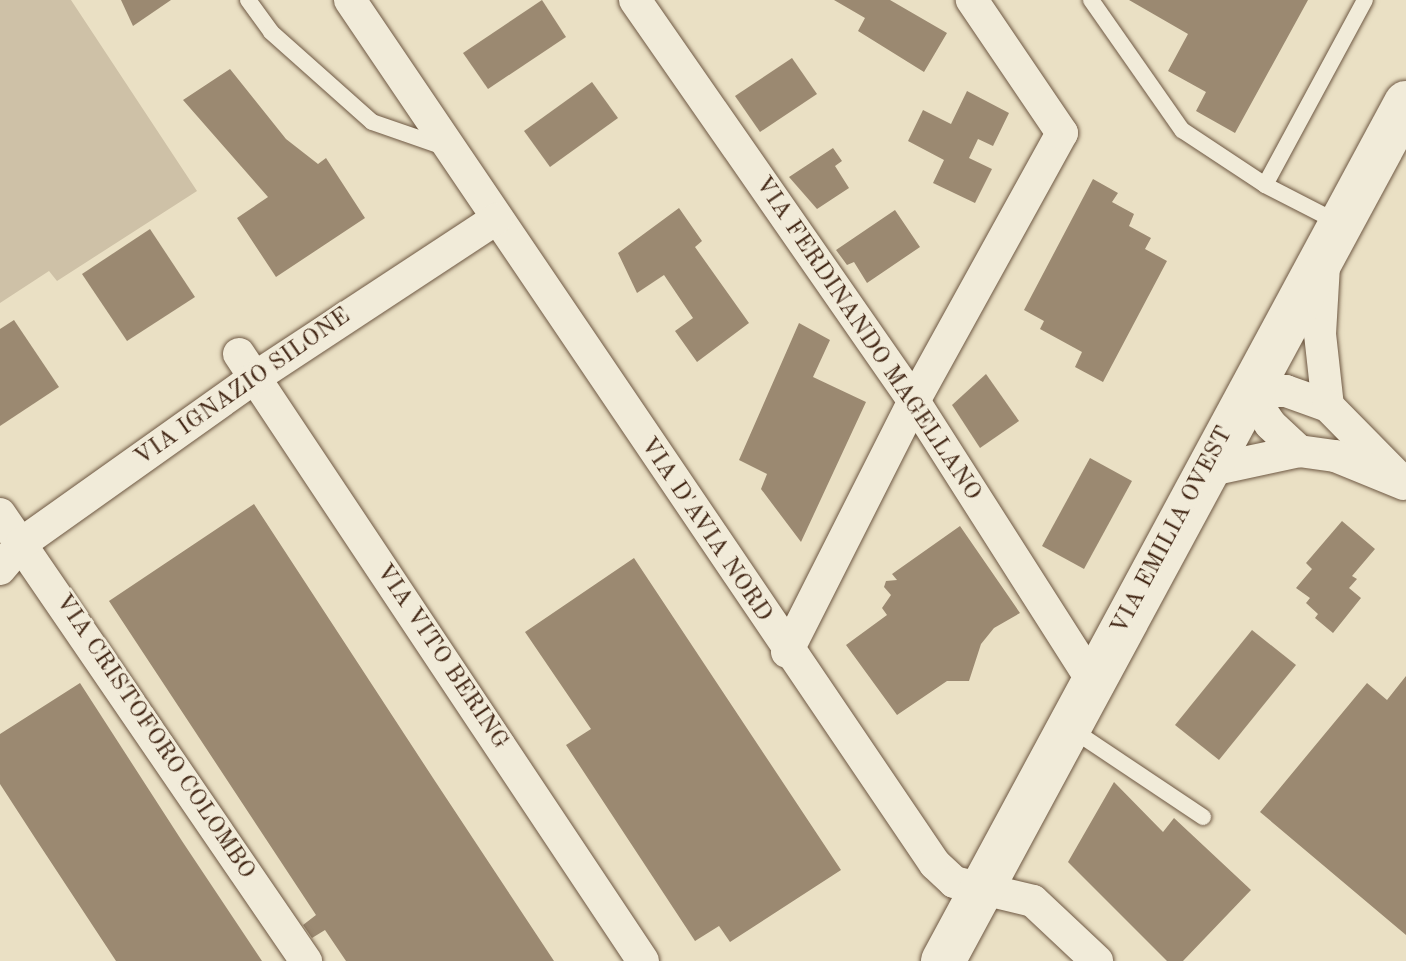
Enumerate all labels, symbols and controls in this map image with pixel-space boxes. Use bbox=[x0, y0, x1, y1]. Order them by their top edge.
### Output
street label: VIA FERDINANDO MAGELLANO bbox=[747, 171, 987, 507]
street label: VIA IGNAZIO SILONE bbox=[130, 303, 356, 473]
street label: VIA EMILIA OVEST bbox=[1106, 422, 1240, 640]
street label: VIA D'AVIA NORD bbox=[633, 432, 777, 628]
street label: VIA VITO BERING bbox=[368, 559, 514, 755]
street label: VIA CRISTOFORO COLOMBO bbox=[48, 589, 260, 885]

